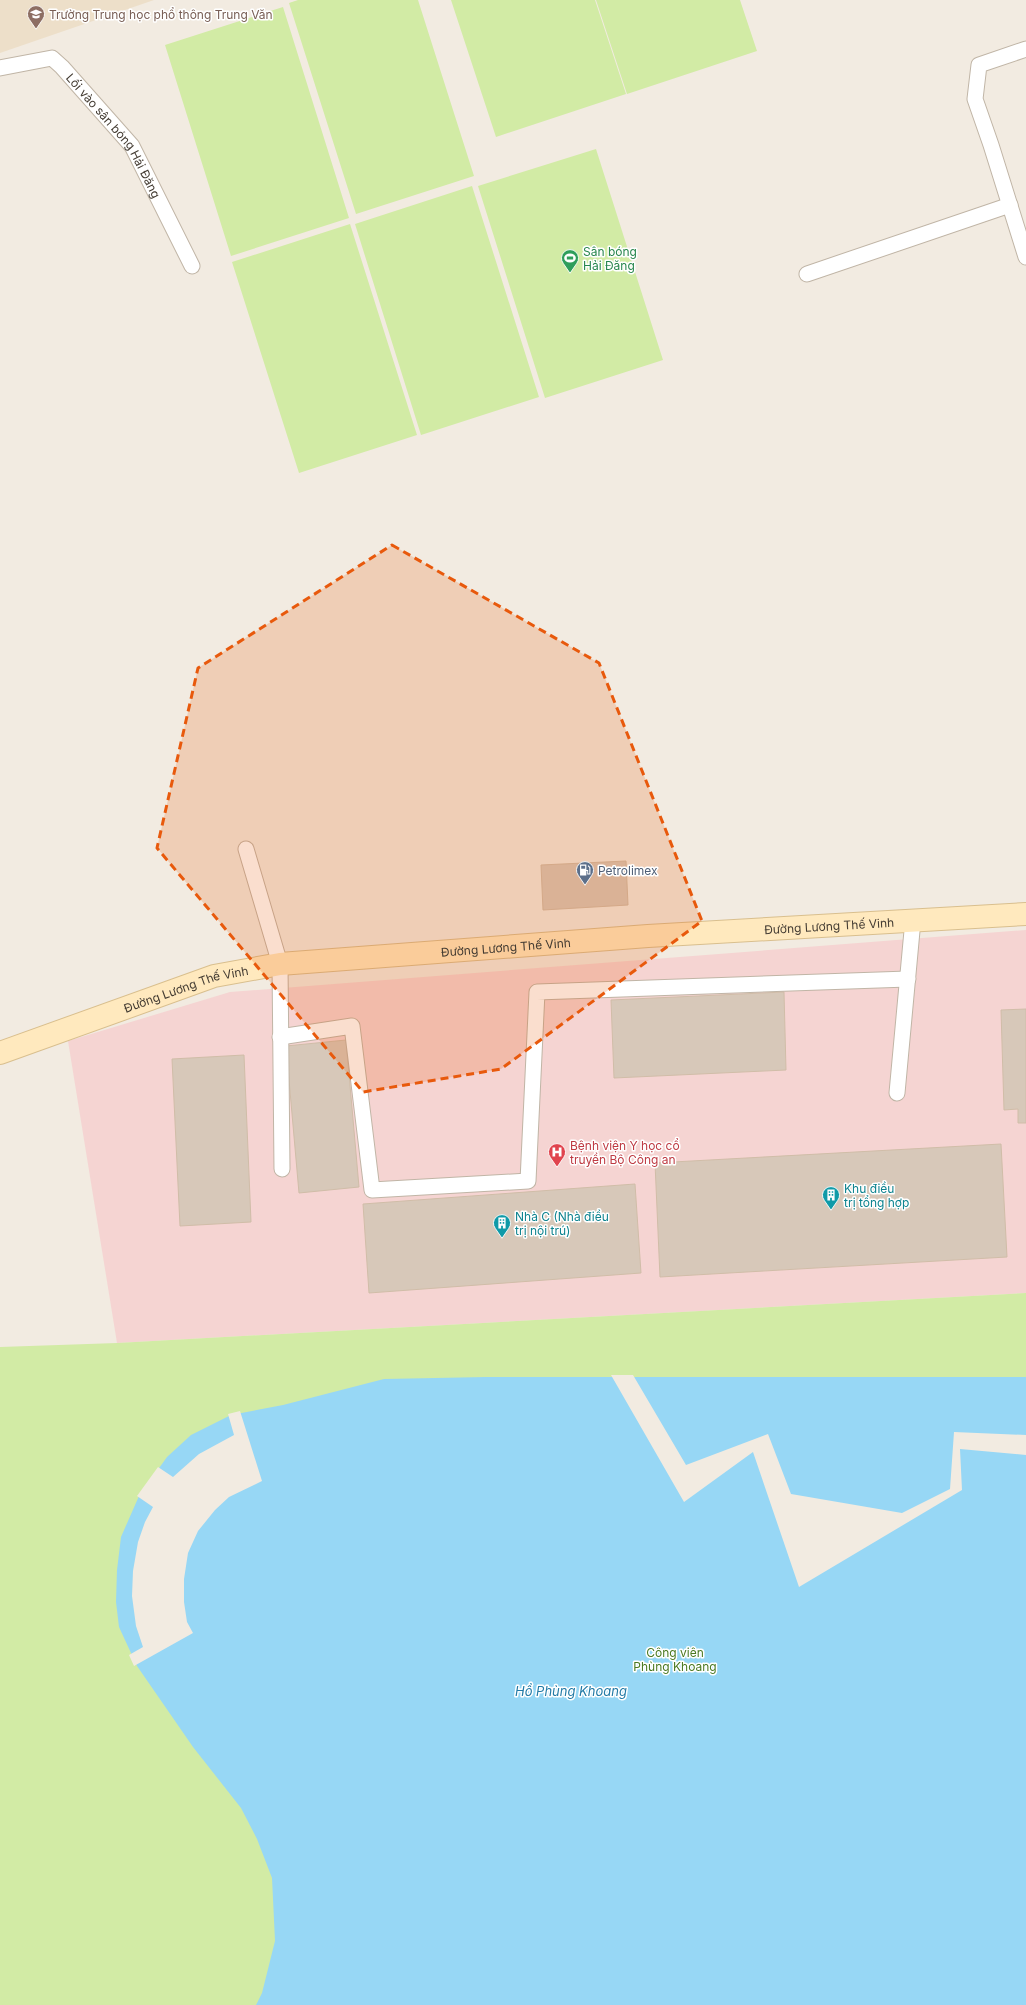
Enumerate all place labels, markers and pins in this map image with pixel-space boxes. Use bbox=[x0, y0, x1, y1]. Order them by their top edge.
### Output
school or university icon: Trường Trung học phổ thông Trung Văn bbox=[26, 4, 46, 29]
place label: Trường Trung học phổ thông Trung Văn bbox=[49, 7, 273, 22]
place label: Sân bóng Hải Đăng bbox=[583, 244, 637, 273]
sports icon: Sân bóng Hải Đăng bbox=[560, 248, 580, 273]
fuel station icon: Petrolimex bbox=[575, 860, 595, 885]
place label: Petrolimex bbox=[598, 863, 658, 878]
place label: Bệnh viện Y học cổ truyền Bộ Công an bbox=[570, 1138, 680, 1167]
hospital icon: Bệnh viện Y học cổ truyền Bộ Công an bbox=[547, 1142, 567, 1167]
place label: Khu điều trị tổng hợp bbox=[844, 1181, 909, 1210]
building icon: Khu điều trị tổng hợp bbox=[821, 1185, 841, 1210]
place label: Nhà C (Nhà điều trị nội trú) bbox=[515, 1209, 609, 1238]
building icon: Nhà C (Nhà điều trị nội trú) bbox=[492, 1213, 512, 1238]

